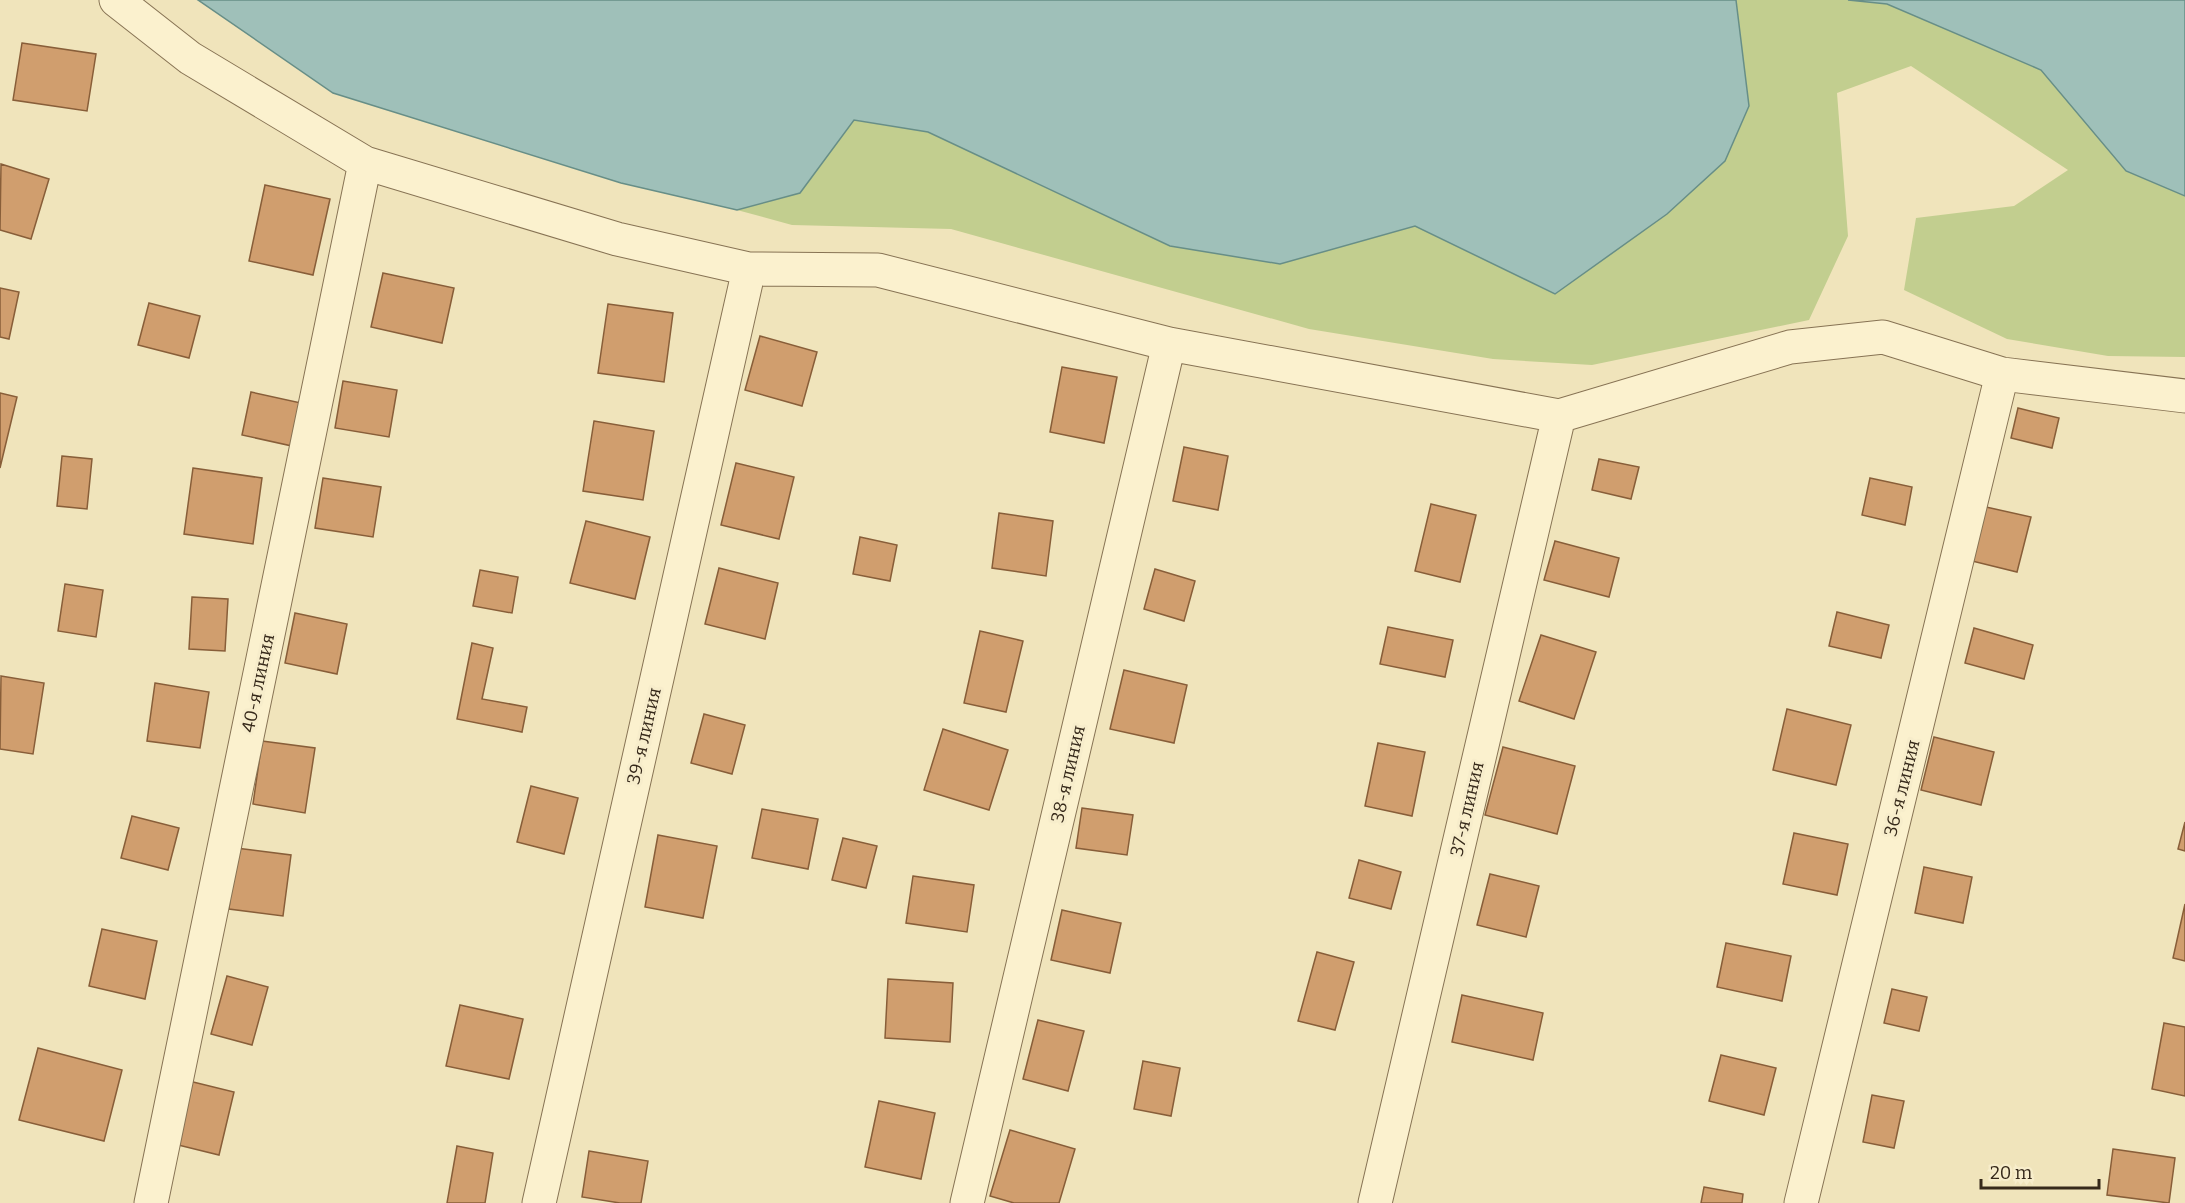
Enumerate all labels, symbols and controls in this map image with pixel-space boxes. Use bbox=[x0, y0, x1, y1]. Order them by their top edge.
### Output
street label: 40-я линия bbox=[237, 632, 279, 734]
street label: 39-я линия bbox=[622, 685, 666, 787]
street label: 38-я линия bbox=[1046, 723, 1090, 825]
street label: 36-я линия bbox=[1879, 737, 1925, 839]
street label: 37-я линия bbox=[1445, 759, 1489, 859]
scale bar bbox=[1981, 1152, 2100, 1190]
text: 20 m bbox=[1990, 1162, 2032, 1184]

